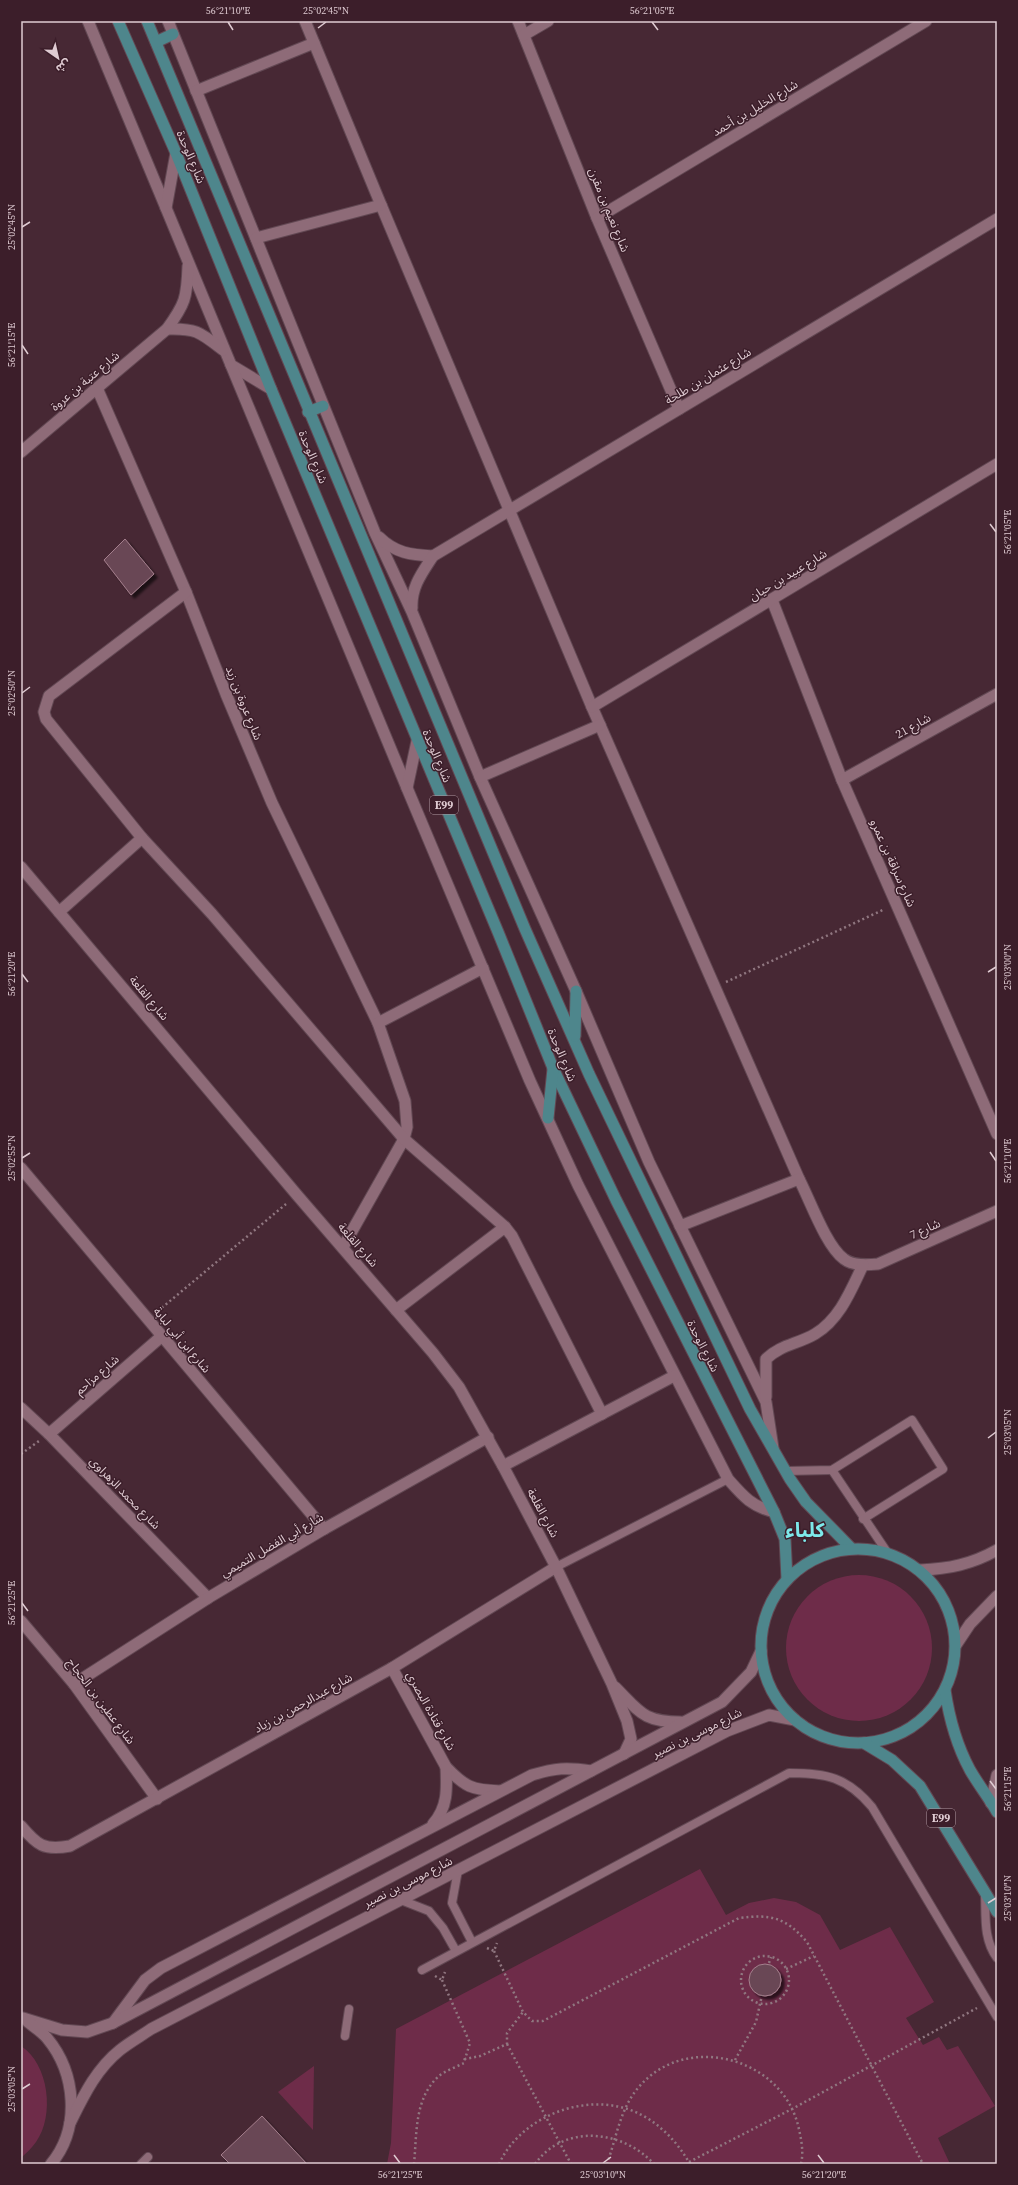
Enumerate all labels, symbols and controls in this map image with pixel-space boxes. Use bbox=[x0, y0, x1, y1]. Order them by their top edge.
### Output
text: 56°21'10"E bbox=[206, 4, 250, 17]
text: 25°02'45"N bbox=[303, 4, 349, 17]
text: 56°21'05"E bbox=[630, 4, 674, 17]
north arrow bbox=[38, 38, 78, 78]
text: ش bbox=[53, 55, 74, 76]
street label: شارع الخليل بن أحمد bbox=[709, 76, 801, 141]
street label: شارع الوحدة bbox=[172, 128, 209, 186]
street label: شارع نعيم بن مقرن bbox=[584, 165, 633, 255]
text: 25°02'45"N bbox=[5, 204, 18, 250]
text: 56°21'15"E bbox=[5, 323, 18, 367]
street label: شارع عثمان بن طلحة bbox=[662, 344, 755, 409]
street label: شارع عتبة بن عروة bbox=[47, 347, 123, 415]
street label: شارع الوحدة bbox=[294, 428, 331, 486]
text: 56°21'05"E bbox=[1001, 510, 1014, 554]
street label: شارع عبيد بن حيان bbox=[746, 545, 830, 605]
street label: شارع عروة بن زيد bbox=[221, 663, 266, 743]
text: 25°02'50"N bbox=[5, 670, 18, 716]
street label: شارع 21 bbox=[892, 710, 934, 743]
street label: شارع الوحدة bbox=[418, 727, 455, 785]
road number: E99 bbox=[430, 796, 458, 814]
street label: شارع سراقة بن عمرو bbox=[866, 816, 920, 910]
text: 25°03'00"N bbox=[1001, 944, 1014, 990]
text: 56°21'20"E bbox=[5, 952, 18, 996]
street label: شارع القلعة bbox=[125, 972, 172, 1024]
street label: شارع الوحدة bbox=[543, 1026, 580, 1084]
text: 25°02'55"N bbox=[5, 1135, 18, 1181]
text: 56°21'10"E bbox=[1001, 1139, 1014, 1183]
street label: شارع 7 bbox=[907, 1215, 943, 1244]
street label: شارع القلعة bbox=[334, 1219, 382, 1271]
street label: شارع ابن أبي لبابة bbox=[148, 1304, 214, 1377]
street label: شارع الوحدة bbox=[682, 1317, 723, 1375]
street label: شارع مزاحم bbox=[72, 1351, 123, 1399]
text: 25°03'05"N bbox=[1001, 1409, 1014, 1455]
street label: شارع محمد الزهراوي bbox=[85, 1453, 164, 1534]
street label: شارع القلعة bbox=[522, 1485, 563, 1541]
street label: شارع أبي الفضل التميمي bbox=[218, 1509, 327, 1583]
district label: كلباء bbox=[785, 1516, 826, 1544]
text: 56°21'25"E bbox=[5, 1581, 18, 1625]
street label: شارع عطين بن الحجاج bbox=[63, 1655, 139, 1748]
street label: شارع عبدالرحمن بن زياد bbox=[251, 1669, 356, 1738]
street label: شارع قتادة البصري bbox=[401, 1669, 459, 1754]
street label: شارع موسى بن نصير bbox=[649, 1704, 745, 1763]
text: 56°21'15"E bbox=[1001, 1767, 1014, 1811]
road number: E99 bbox=[927, 1809, 955, 1827]
street label: شارع موسى بن نصير bbox=[360, 1853, 456, 1913]
text: 25°03'10"N bbox=[1001, 1875, 1014, 1921]
text: 25°03'05"N bbox=[5, 2066, 18, 2112]
text: 56°21'25"E bbox=[378, 2168, 422, 2181]
text: 25°03'10"N bbox=[580, 2168, 626, 2181]
text: 56°21'20"E bbox=[802, 2168, 846, 2181]

